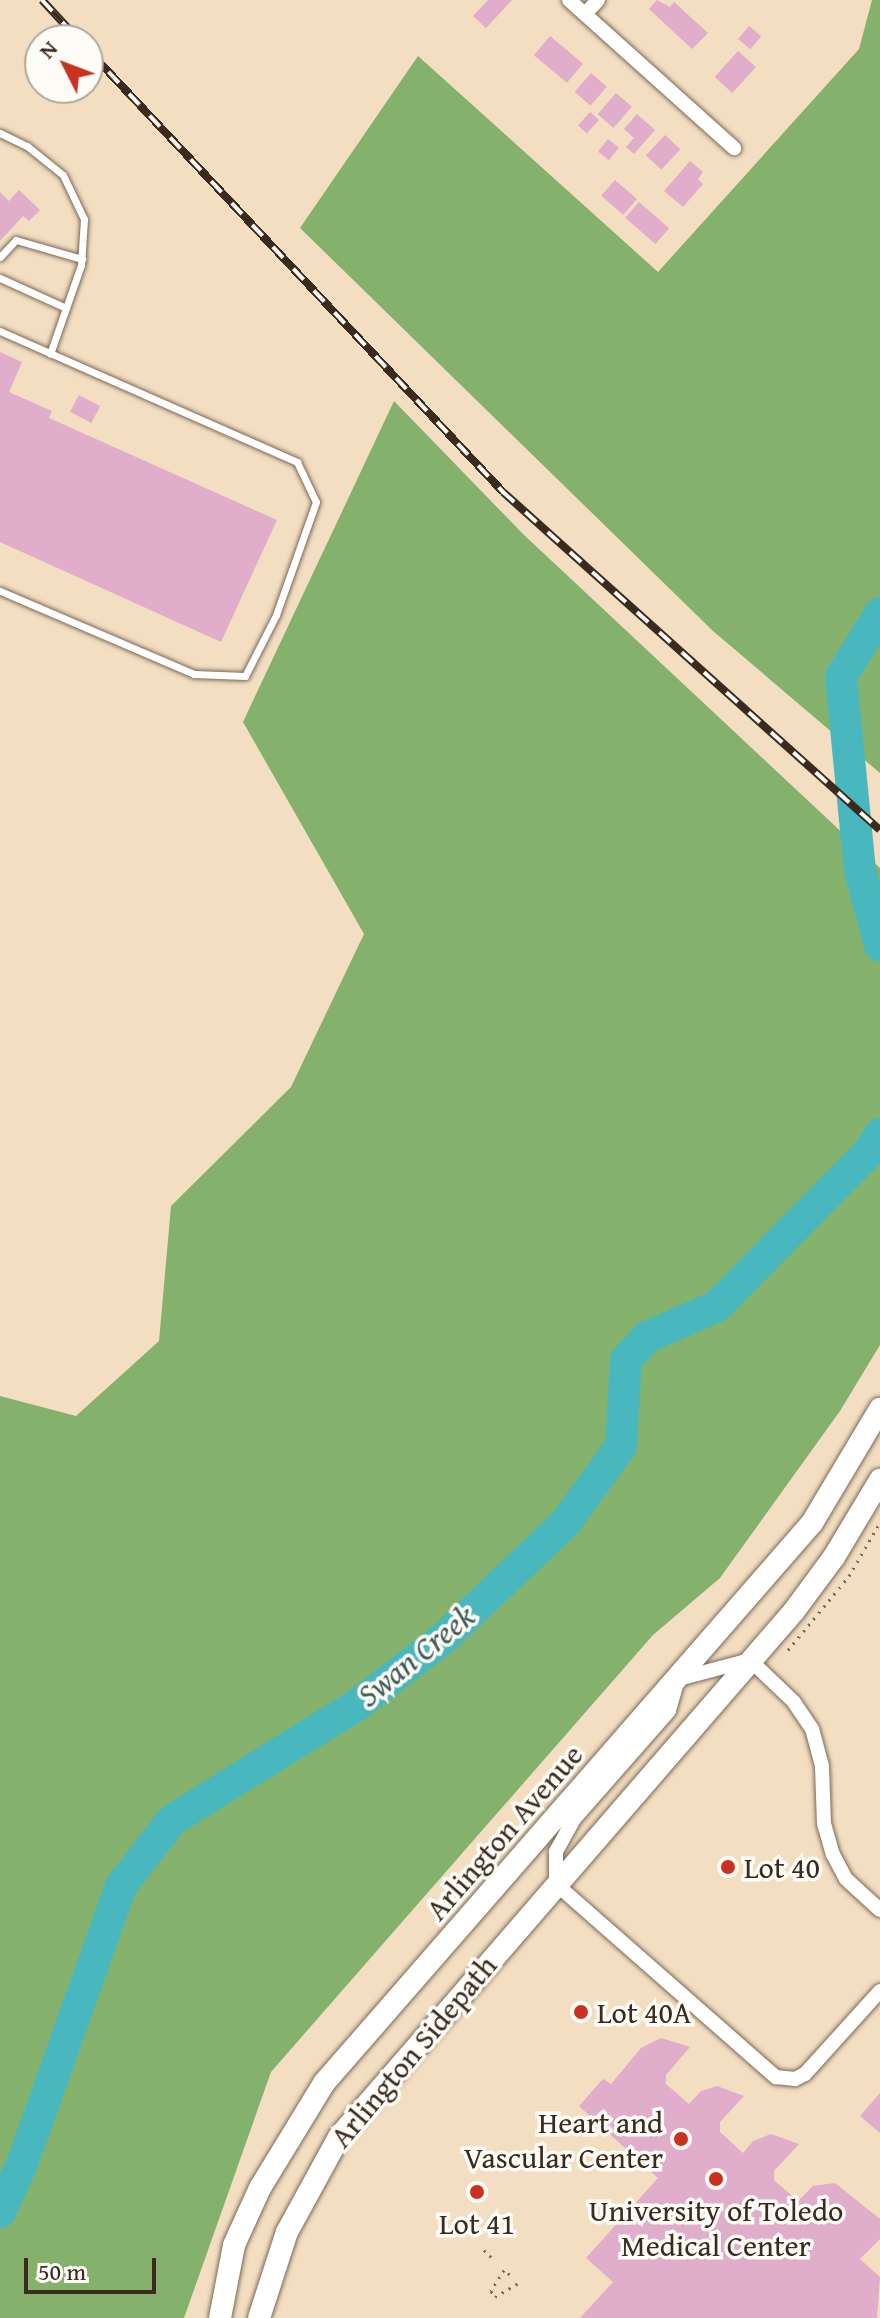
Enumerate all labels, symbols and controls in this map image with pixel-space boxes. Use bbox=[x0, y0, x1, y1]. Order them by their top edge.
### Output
north arrow bbox=[24, 24, 104, 104]
text: N bbox=[31, 33, 64, 65]
water label: Swan Creek bbox=[350, 1597, 482, 1715]
street label: Arlington Avenue bbox=[418, 1737, 590, 1927]
place label: Lot 40 bbox=[744, 1849, 820, 1885]
marker: Lot 40 bbox=[719, 1858, 737, 1876]
street label: Arlington Sidepath bbox=[322, 1948, 504, 2154]
place label: Lot 40A bbox=[597, 1994, 691, 2030]
marker: Lot 40A bbox=[572, 2003, 590, 2021]
place label: Heart and Vascular Center bbox=[464, 2104, 663, 2174]
marker: Heart and Vascular Center bbox=[670, 2128, 692, 2150]
marker: University of Toledo Medical Center bbox=[707, 2170, 725, 2188]
marker: Lot 41 bbox=[468, 2183, 486, 2201]
place label: University of Toledo Medical Center bbox=[589, 2192, 843, 2262]
place label: Lot 41 bbox=[439, 2205, 515, 2241]
scale bar bbox=[28, 2242, 160, 2292]
text: 50 m bbox=[38, 2254, 86, 2289]

